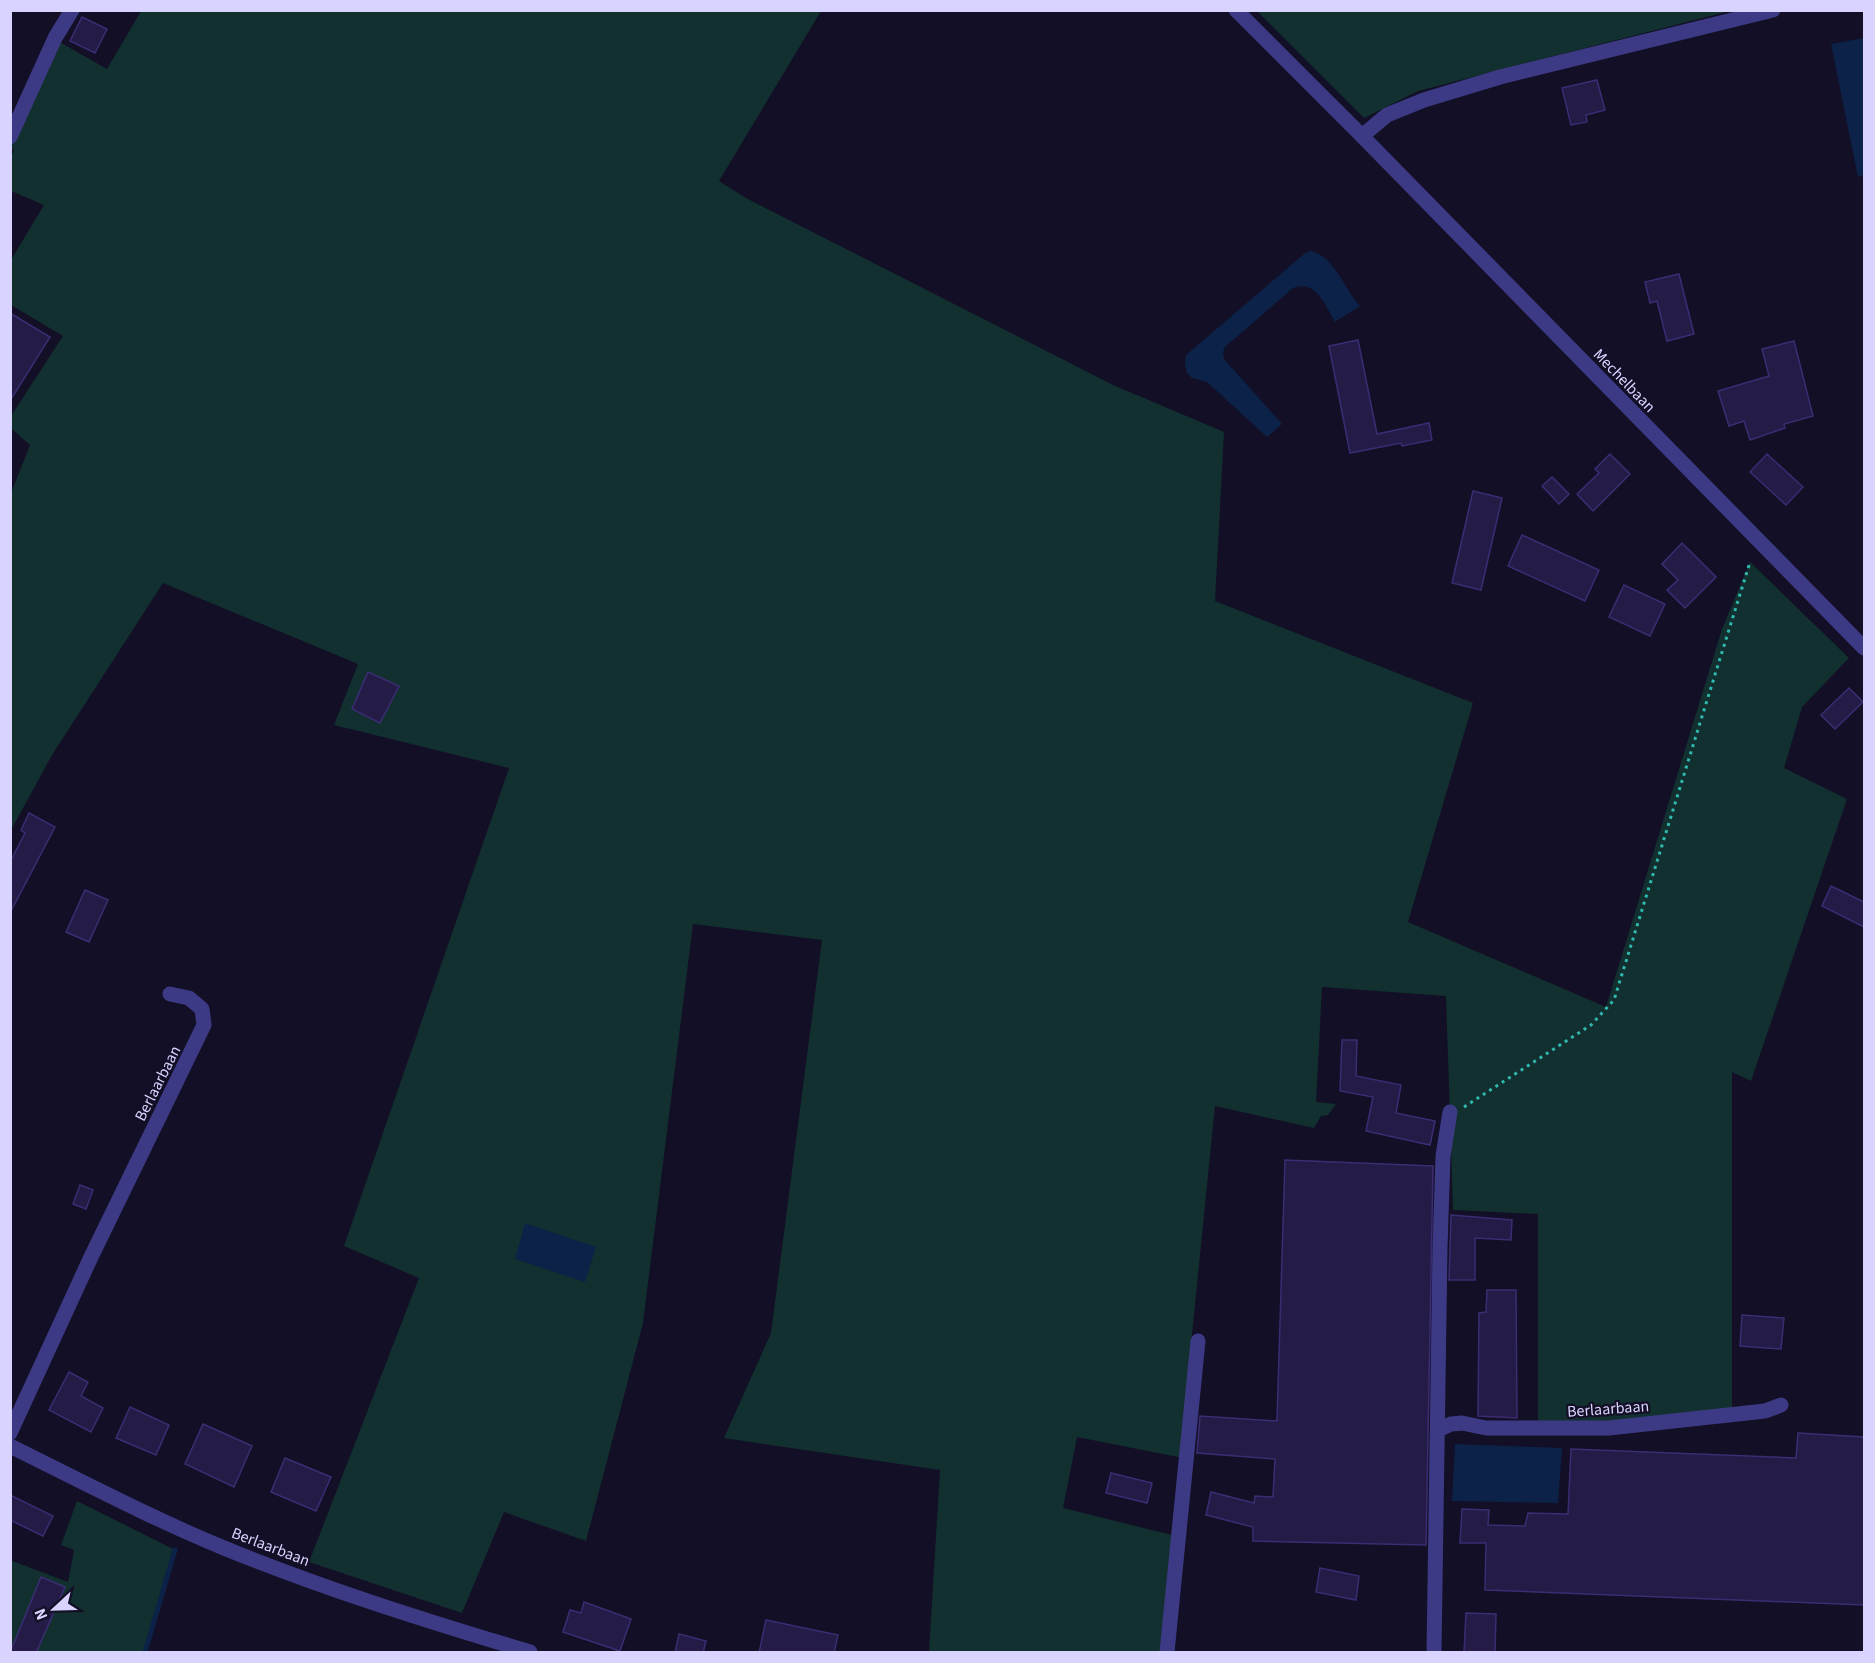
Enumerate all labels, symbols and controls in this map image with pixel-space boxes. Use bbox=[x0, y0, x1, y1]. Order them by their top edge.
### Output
street label: Mechelbaan bbox=[1588, 344, 1660, 418]
street label: Berlaarbaan bbox=[129, 1042, 186, 1125]
street label: Berlaarbaan bbox=[1566, 1395, 1650, 1423]
street label: Berlaarbaan bbox=[228, 1522, 313, 1572]
north arrow bbox=[24, 1579, 84, 1639]
text: N bbox=[29, 1605, 53, 1623]

